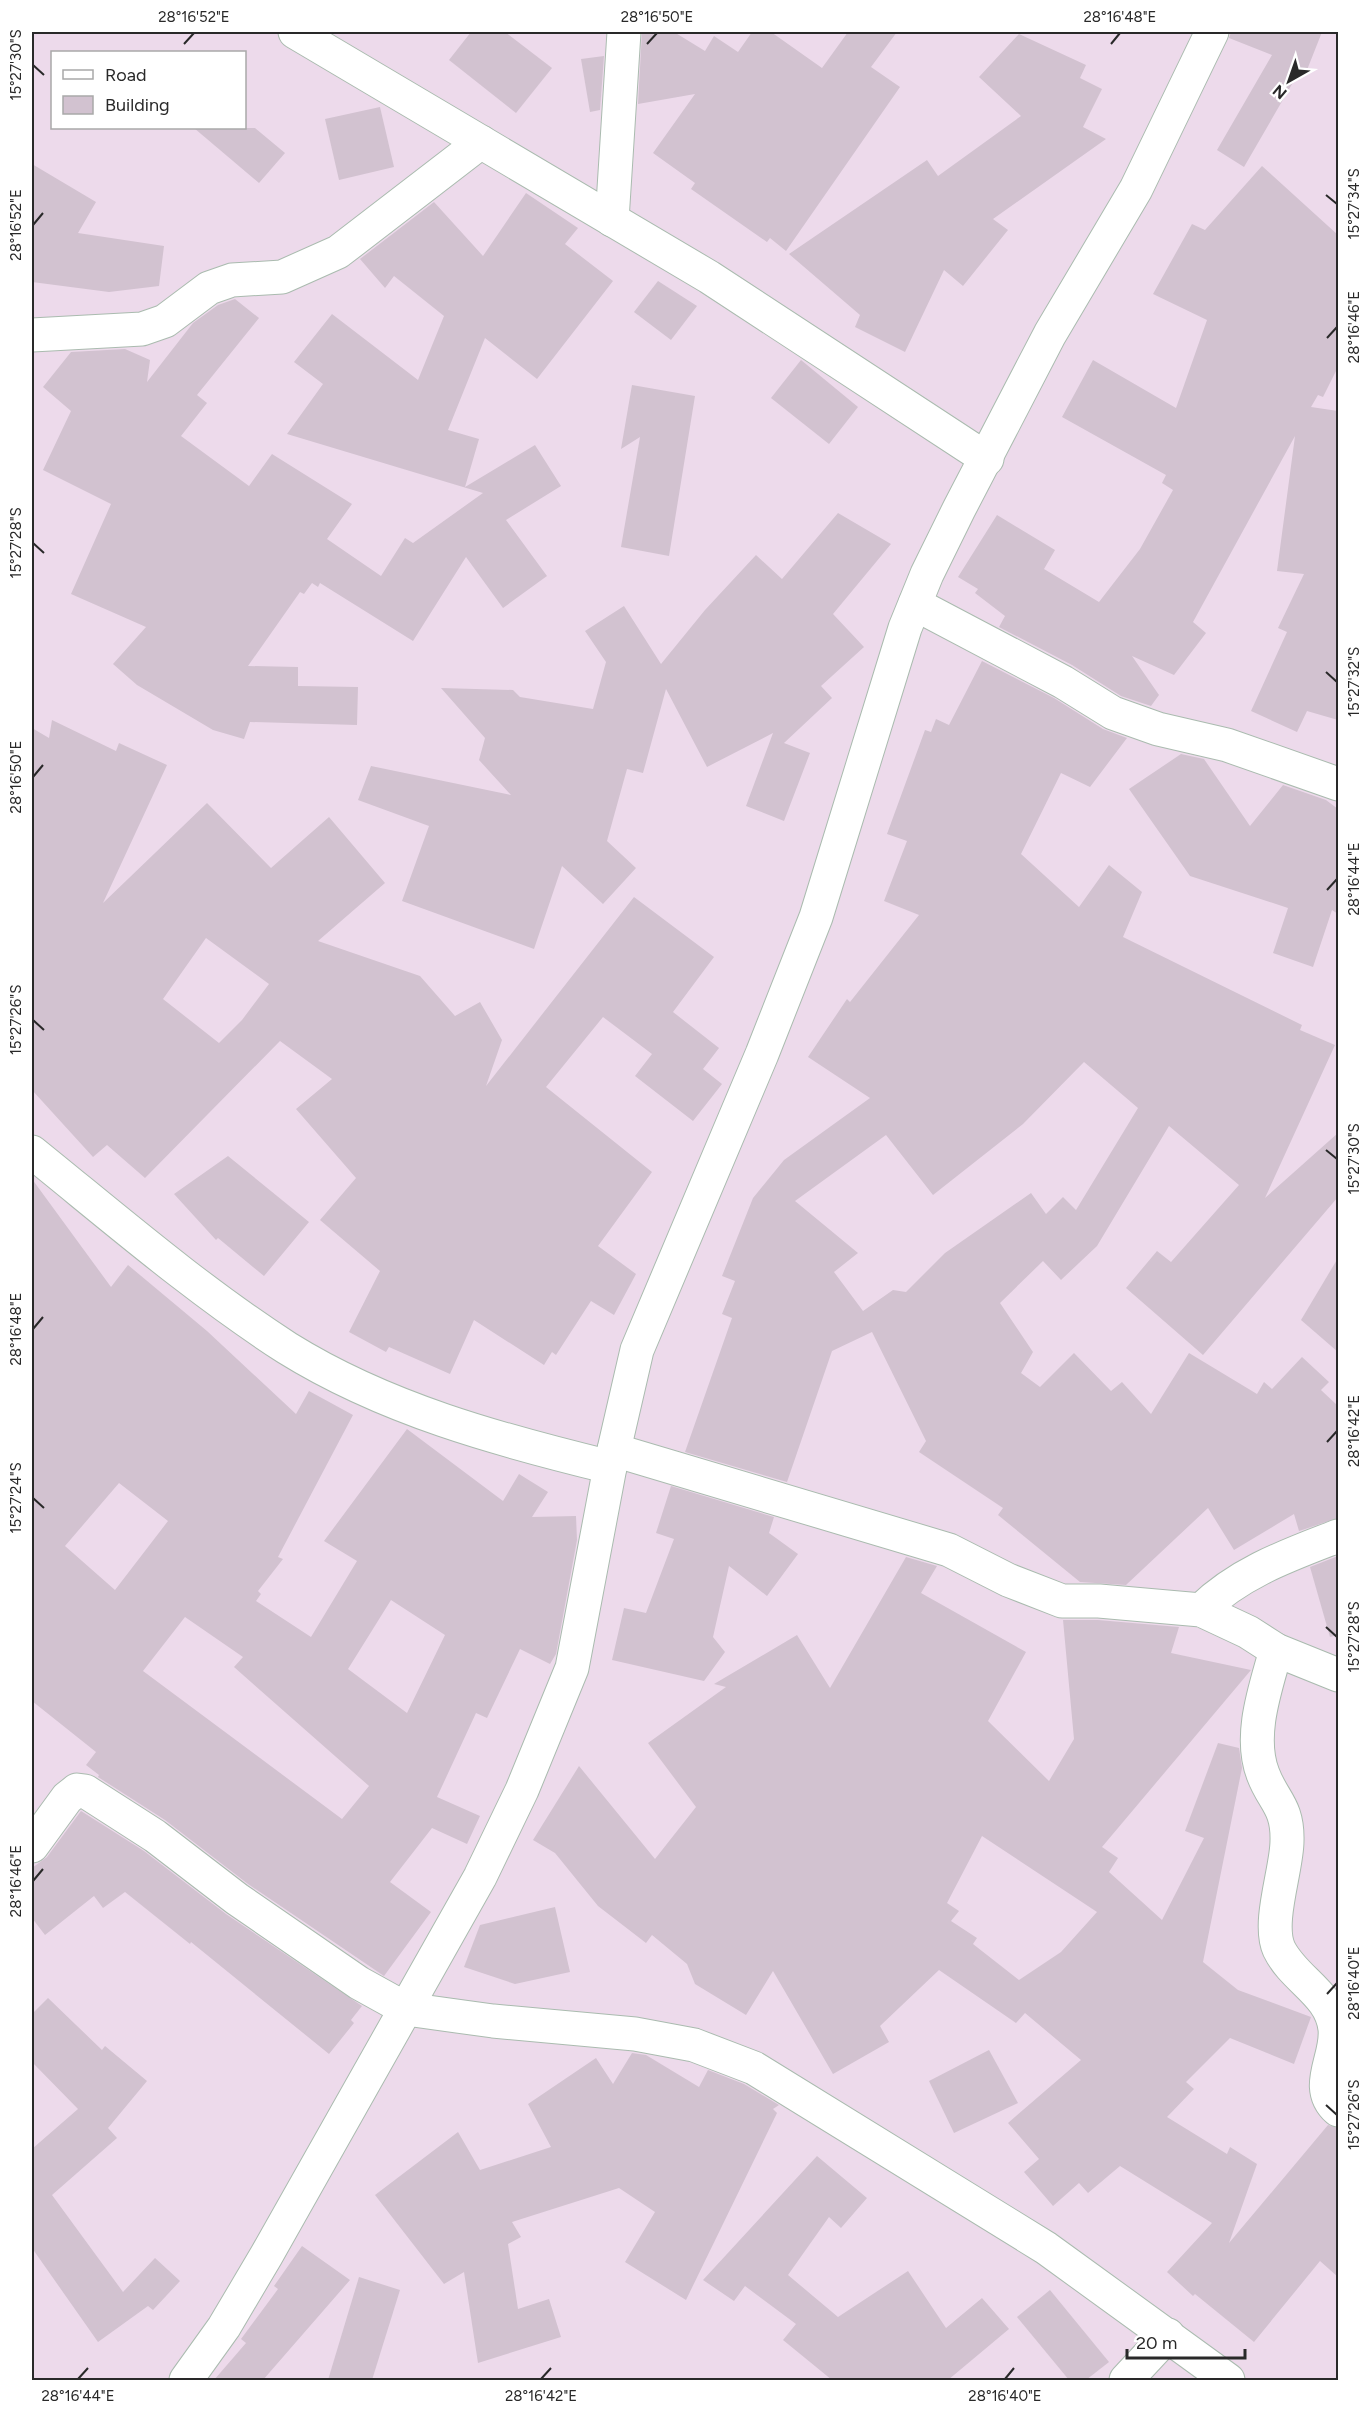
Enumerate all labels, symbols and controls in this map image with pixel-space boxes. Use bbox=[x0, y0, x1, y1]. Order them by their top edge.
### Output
text: 28°16'52"E bbox=[158, 8, 230, 26]
text: 28°16'50"E bbox=[621, 8, 693, 26]
text: 28°16'48"E bbox=[1083, 8, 1157, 26]
text: 15°27'30"S bbox=[7, 29, 25, 101]
legend bbox=[51, 51, 246, 129]
north arrow bbox=[1259, 51, 1319, 111]
text: Road bbox=[105, 64, 146, 86]
text: N bbox=[1269, 81, 1291, 103]
text: Building bbox=[105, 94, 170, 116]
text: 15°27'34"S bbox=[1345, 168, 1363, 240]
text: 28°16'52"E bbox=[7, 189, 25, 261]
text: 28°16'46"E bbox=[1345, 291, 1363, 363]
text: 15°27'28"S bbox=[7, 507, 25, 579]
text: 15°27'32"S bbox=[1345, 647, 1363, 717]
text: 28°16'50"E bbox=[7, 741, 25, 813]
text: 28°16'44"E bbox=[1345, 842, 1363, 916]
text: 15°27'26"S bbox=[7, 985, 25, 1055]
text: 15°27'30"S bbox=[1345, 1123, 1363, 1195]
text: 28°16'48"E bbox=[7, 1292, 25, 1366]
text: 28°16'42"E bbox=[1345, 1395, 1363, 1467]
text: 15°27'24"S bbox=[7, 1462, 25, 1534]
text: 15°27'28"S bbox=[1345, 1601, 1363, 1673]
text: 28°16'46"E bbox=[7, 1845, 25, 1917]
text: 28°16'40"E bbox=[1345, 1946, 1363, 2020]
text: 15°27'26"S bbox=[1345, 2080, 1363, 2150]
scale bar bbox=[1127, 2322, 1246, 2360]
text: 20 m bbox=[1136, 2332, 1177, 2354]
text: 28°16'44"E bbox=[41, 2387, 115, 2405]
text: 28°16'42"E bbox=[505, 2387, 577, 2405]
text: 28°16'40"E bbox=[968, 2387, 1042, 2405]

